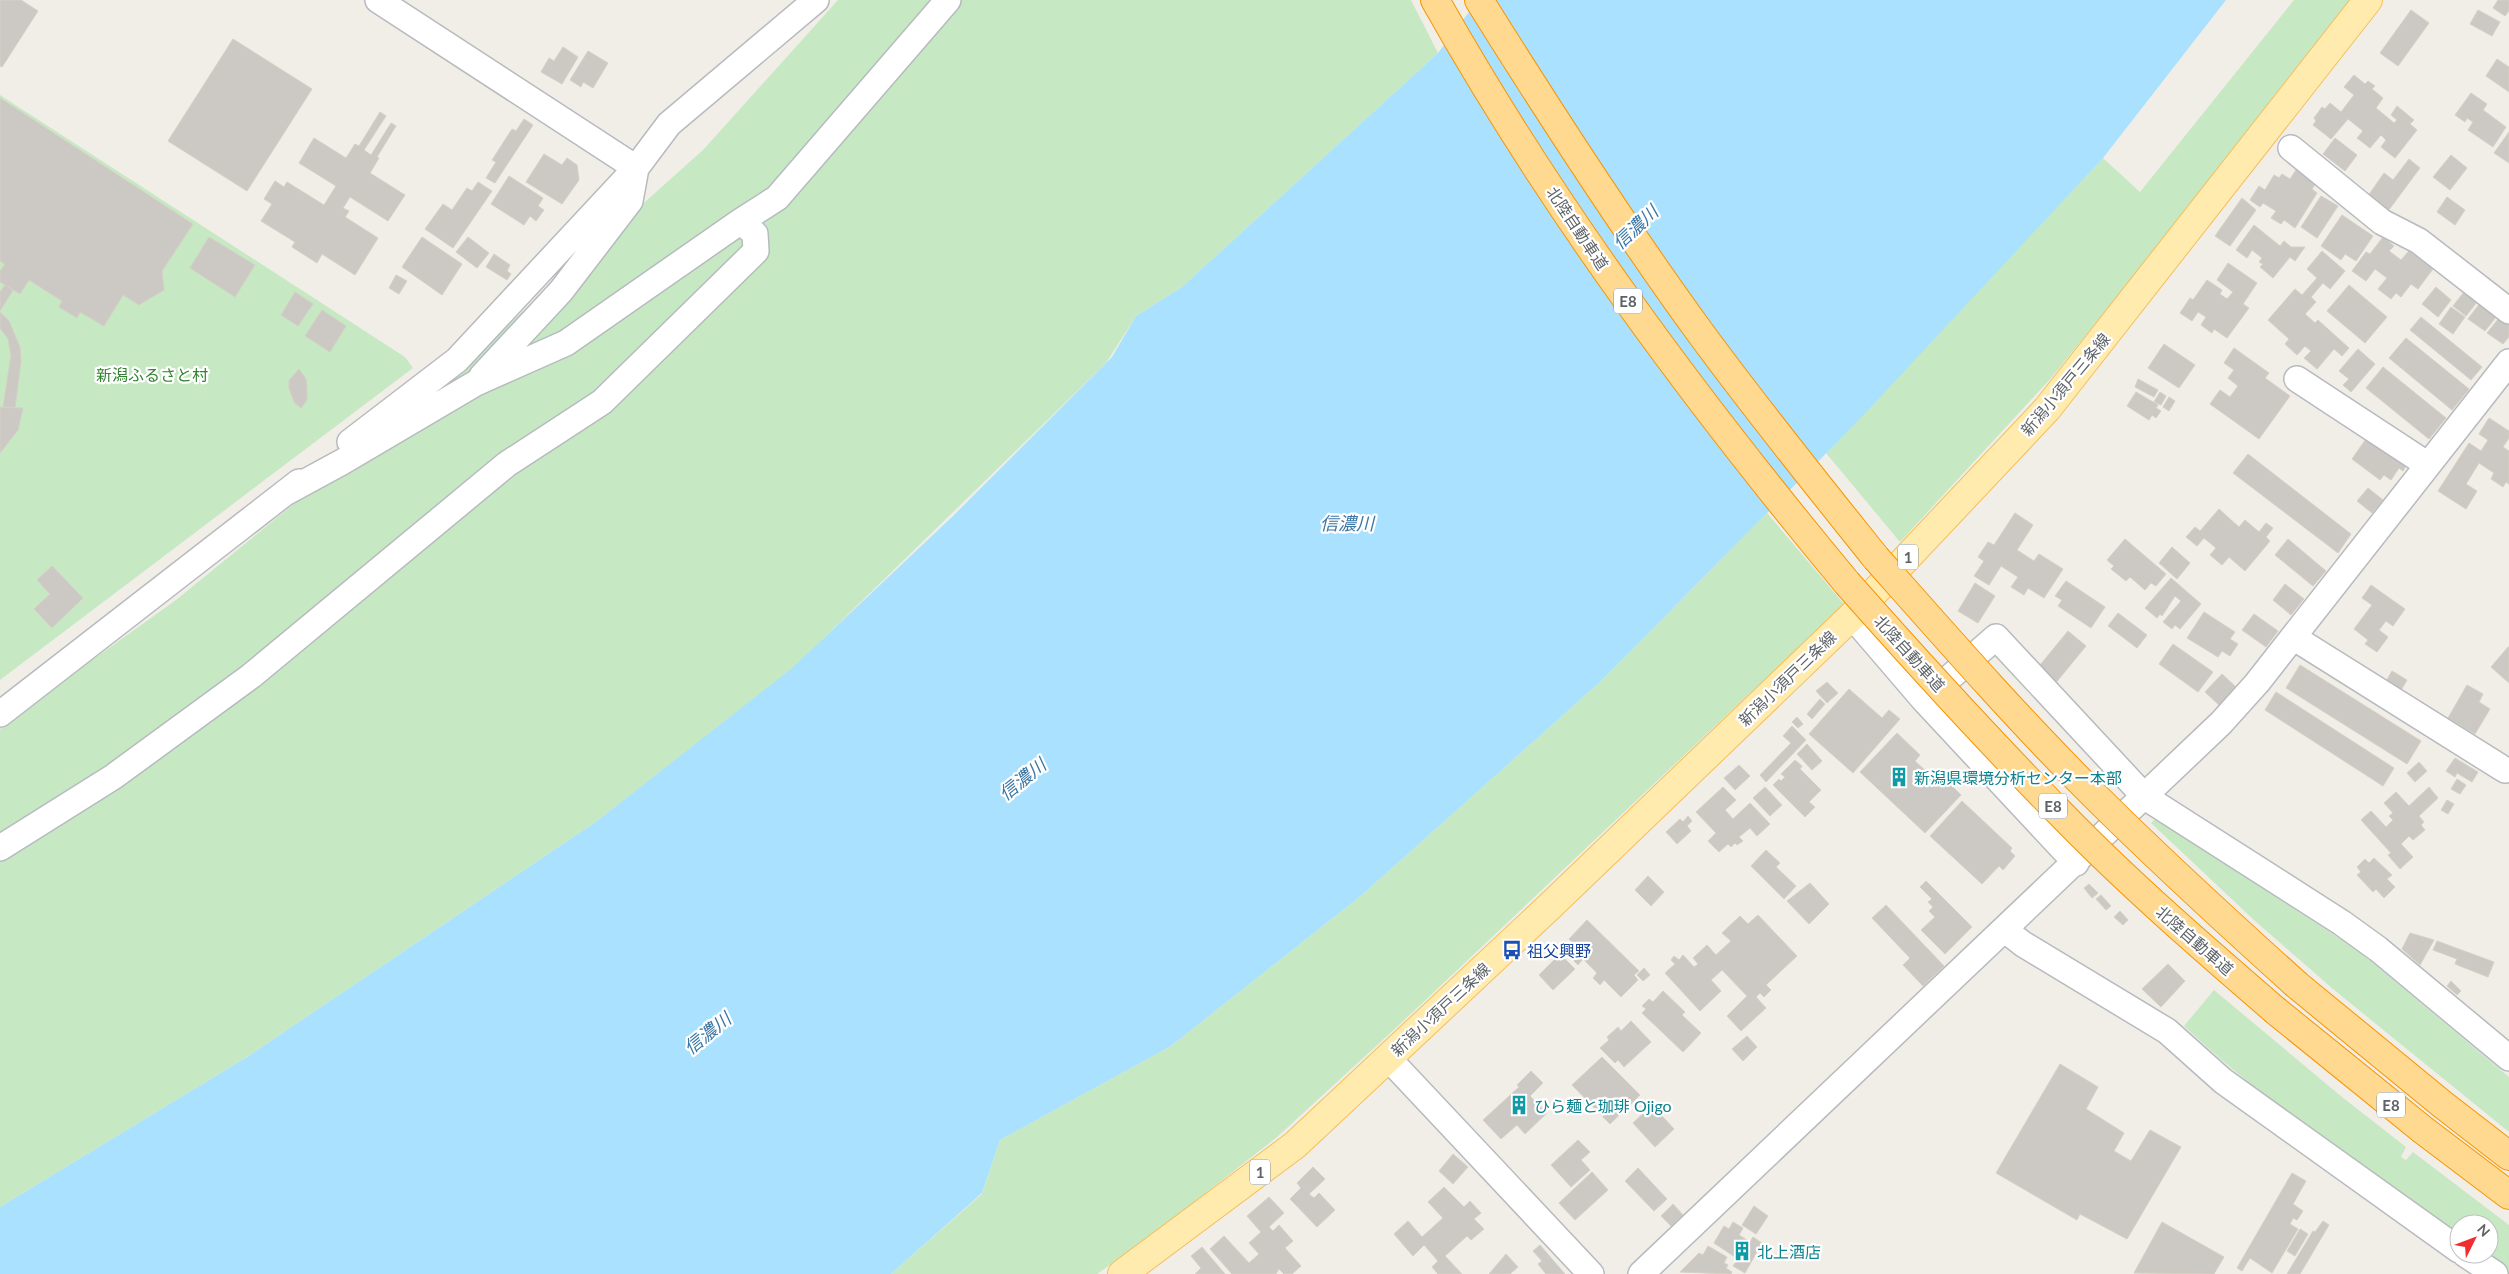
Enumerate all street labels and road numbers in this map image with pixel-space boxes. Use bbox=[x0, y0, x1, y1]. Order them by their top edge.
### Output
street label: 北陸自動車道 bbox=[1543, 183, 1613, 273]
road number: E8 bbox=[1614, 288, 1642, 314]
street label: 新潟小須戸三条線 bbox=[2017, 329, 2113, 439]
road number: 1 bbox=[1898, 544, 1918, 570]
street label: 北陸自動車道 bbox=[1871, 611, 1949, 695]
street label: 新潟小須戸三条線 bbox=[1734, 627, 1840, 729]
road number: E8 bbox=[2039, 794, 2067, 818]
street label: 北陸自動車道 bbox=[2153, 901, 2237, 979]
street label: 新潟小須戸三条線 bbox=[1387, 958, 1493, 1060]
road number: E8 bbox=[2377, 1092, 2405, 1118]
road number: 1 bbox=[1250, 1160, 1270, 1184]

